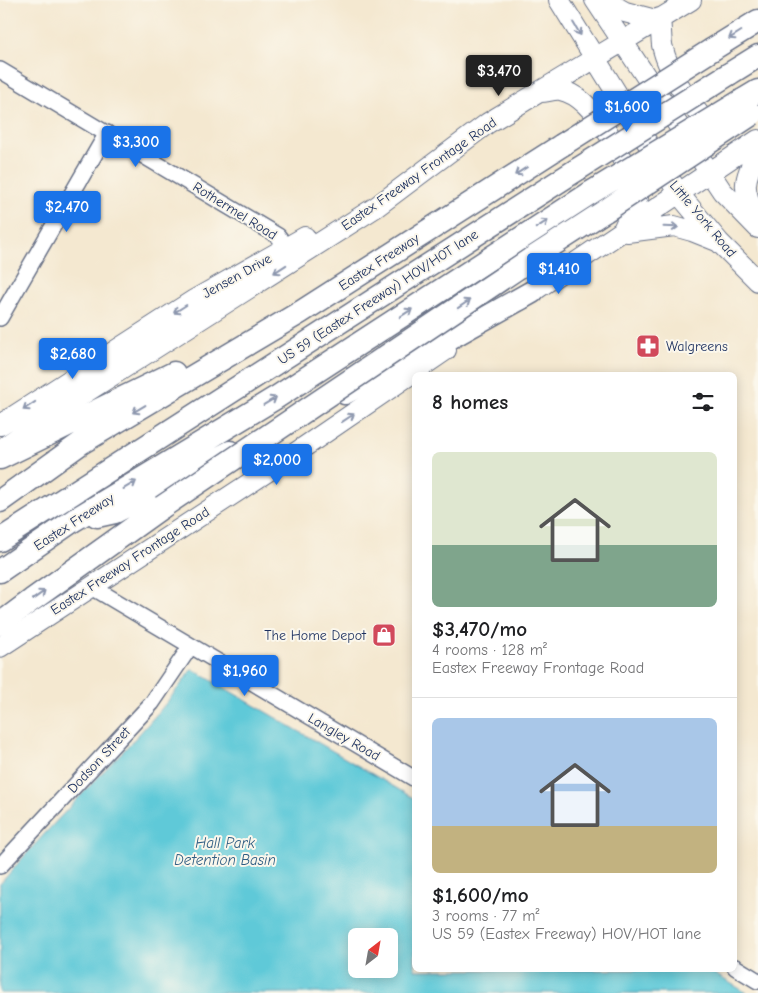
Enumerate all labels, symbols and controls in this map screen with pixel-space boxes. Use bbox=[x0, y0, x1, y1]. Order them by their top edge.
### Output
one-way arrow bbox=[572, 22, 582, 36]
one-way arrow bbox=[729, 30, 743, 40]
pin: $3,470 bbox=[458, 54, 540, 97]
text: $3,470 bbox=[477, 62, 521, 80]
pin: $1,600 bbox=[586, 90, 668, 133]
text: $1,600 bbox=[604, 98, 650, 116]
street label: Eastex Freeway Frontage Road bbox=[338, 114, 500, 234]
pin: $3,300 bbox=[95, 126, 177, 168]
text: $3,300 bbox=[113, 133, 159, 151]
one-way arrow bbox=[514, 166, 528, 176]
street label: Little York Road bbox=[666, 177, 740, 261]
street label: Rothermel Road bbox=[190, 178, 280, 244]
pin: $2,470 bbox=[26, 190, 108, 233]
text: $2,470 bbox=[45, 198, 89, 216]
one-way arrow bbox=[535, 219, 549, 229]
one-way arrow bbox=[662, 223, 678, 232]
street label: US 59 (Eastex Freeway) HOV/HOT lane bbox=[275, 226, 481, 368]
street label: Eastex Freeway bbox=[336, 229, 423, 294]
street label: Jensen Drive bbox=[199, 250, 275, 302]
pin: $1,410 bbox=[518, 252, 600, 295]
text: $1,410 bbox=[538, 260, 580, 278]
one-way arrow bbox=[273, 264, 287, 274]
one-way arrow bbox=[456, 299, 470, 309]
one-way arrow bbox=[173, 303, 187, 314]
one-way arrow bbox=[399, 308, 413, 318]
pharmacy icon: Walgreens bbox=[635, 333, 661, 359]
pin: $2,680 bbox=[32, 338, 114, 380]
place label: Walgreens bbox=[666, 338, 728, 355]
text: $2,680 bbox=[50, 345, 96, 363]
icon: filters bbox=[689, 388, 717, 416]
text: 8 homes bbox=[432, 390, 508, 414]
one-way arrow bbox=[262, 396, 276, 406]
one-way arrow bbox=[22, 401, 36, 411]
one-way arrow bbox=[132, 404, 146, 414]
one-way arrow bbox=[340, 413, 354, 423]
pin: $2,000 bbox=[236, 444, 318, 486]
text: $2,000 bbox=[253, 451, 301, 469]
one-way arrow bbox=[123, 480, 137, 490]
icon: home bbox=[530, 485, 620, 575]
street label: Eastex Freeway bbox=[31, 489, 118, 554]
street label: Eastex Freeway Frontage Road bbox=[47, 503, 213, 619]
one-way arrow bbox=[32, 590, 46, 600]
text: $3,470/mo bbox=[432, 617, 527, 641]
shop icon: The Home Depot bbox=[371, 622, 397, 648]
place label: The Home Depot bbox=[264, 627, 367, 644]
text: 4 rooms · 128 m² bbox=[432, 641, 547, 659]
pin: $1,960 bbox=[204, 654, 286, 697]
text: Eastex Freeway Frontage Road bbox=[432, 659, 644, 677]
text: $1,960 bbox=[223, 662, 267, 680]
street label: Langley Road bbox=[305, 710, 383, 764]
street label: Dodson Street bbox=[64, 723, 135, 797]
icon: home bbox=[530, 750, 620, 840]
water label: Hall Park Detention Basin bbox=[174, 834, 276, 869]
text: $1,600/mo bbox=[432, 883, 529, 907]
text: 3 rooms · 77 m² bbox=[432, 907, 540, 925]
text: US 59 (Eastex Freeway) HOV/HOT lane bbox=[432, 925, 701, 943]
north arrow bbox=[348, 928, 398, 978]
map controls bbox=[348, 928, 398, 978]

